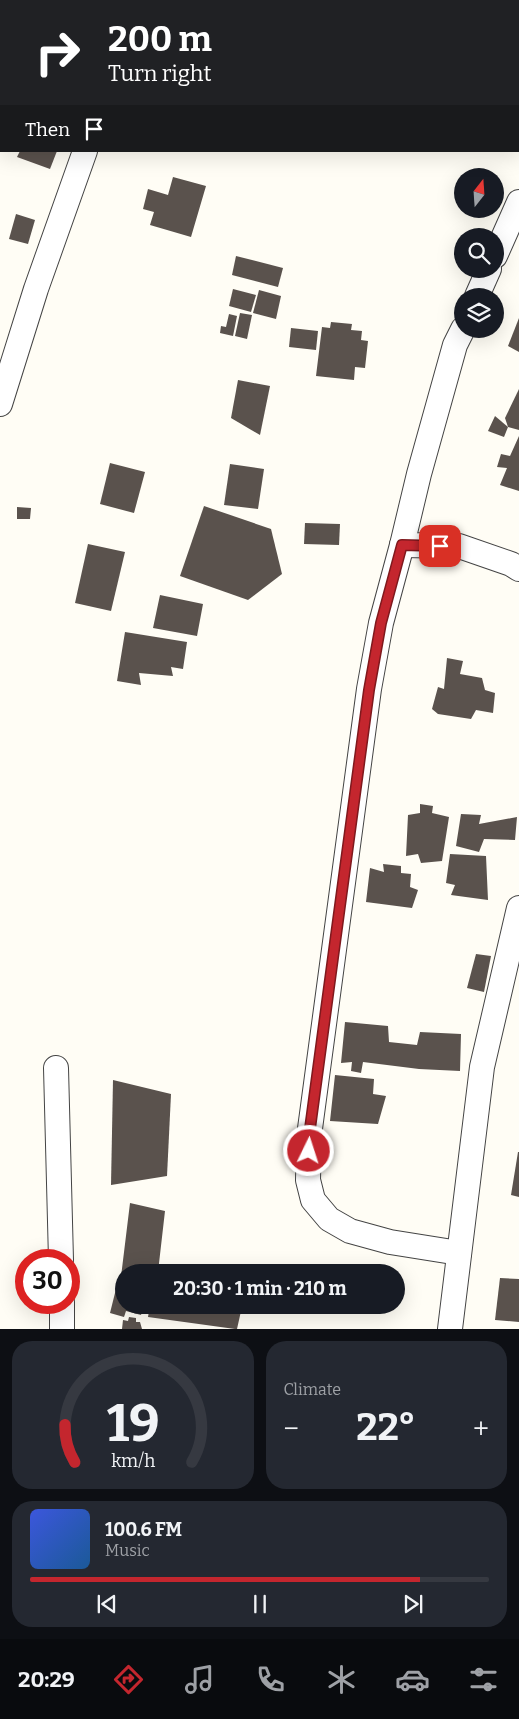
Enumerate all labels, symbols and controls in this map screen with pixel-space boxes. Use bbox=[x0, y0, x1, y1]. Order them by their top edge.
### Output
text: 200 m bbox=[108, 18, 212, 60]
icon: right bbox=[25, 20, 90, 85]
text: Turn right bbox=[108, 60, 211, 87]
icon: arrive bbox=[80, 115, 108, 143]
text: Then bbox=[25, 118, 70, 141]
north arrow bbox=[454, 168, 504, 218]
map controls bbox=[454, 168, 504, 338]
button: search bbox=[454, 228, 504, 278]
button: layers bbox=[454, 288, 504, 338]
pin bbox=[419, 525, 461, 567]
icon: arrive bbox=[426, 532, 454, 560]
position arrow bbox=[282, 1124, 334, 1176]
speed limit sign: 30 bbox=[15, 1249, 80, 1314]
text: 20:30 · 1 min · 210 m bbox=[173, 1277, 347, 1300]
text: Climate bbox=[284, 1380, 341, 1399]
text: 19 bbox=[106, 1392, 159, 1455]
text: 22° bbox=[356, 1404, 416, 1450]
text: − bbox=[284, 1412, 299, 1445]
text: + bbox=[473, 1412, 489, 1445]
text: km/h bbox=[111, 1450, 155, 1472]
text: 100.6 FM bbox=[105, 1518, 182, 1541]
text: Music bbox=[105, 1541, 150, 1560]
icon: previous bbox=[93, 1590, 121, 1618]
icon: pause bbox=[246, 1590, 274, 1618]
icon: next bbox=[399, 1590, 427, 1618]
icon: directions bbox=[111, 1662, 146, 1697]
icon: music bbox=[182, 1662, 217, 1697]
icon: phone bbox=[253, 1662, 288, 1697]
icon: climate bbox=[324, 1662, 359, 1697]
icon: car bbox=[395, 1662, 430, 1697]
icon: filters bbox=[466, 1662, 501, 1697]
text: 20:29 bbox=[18, 1666, 75, 1693]

